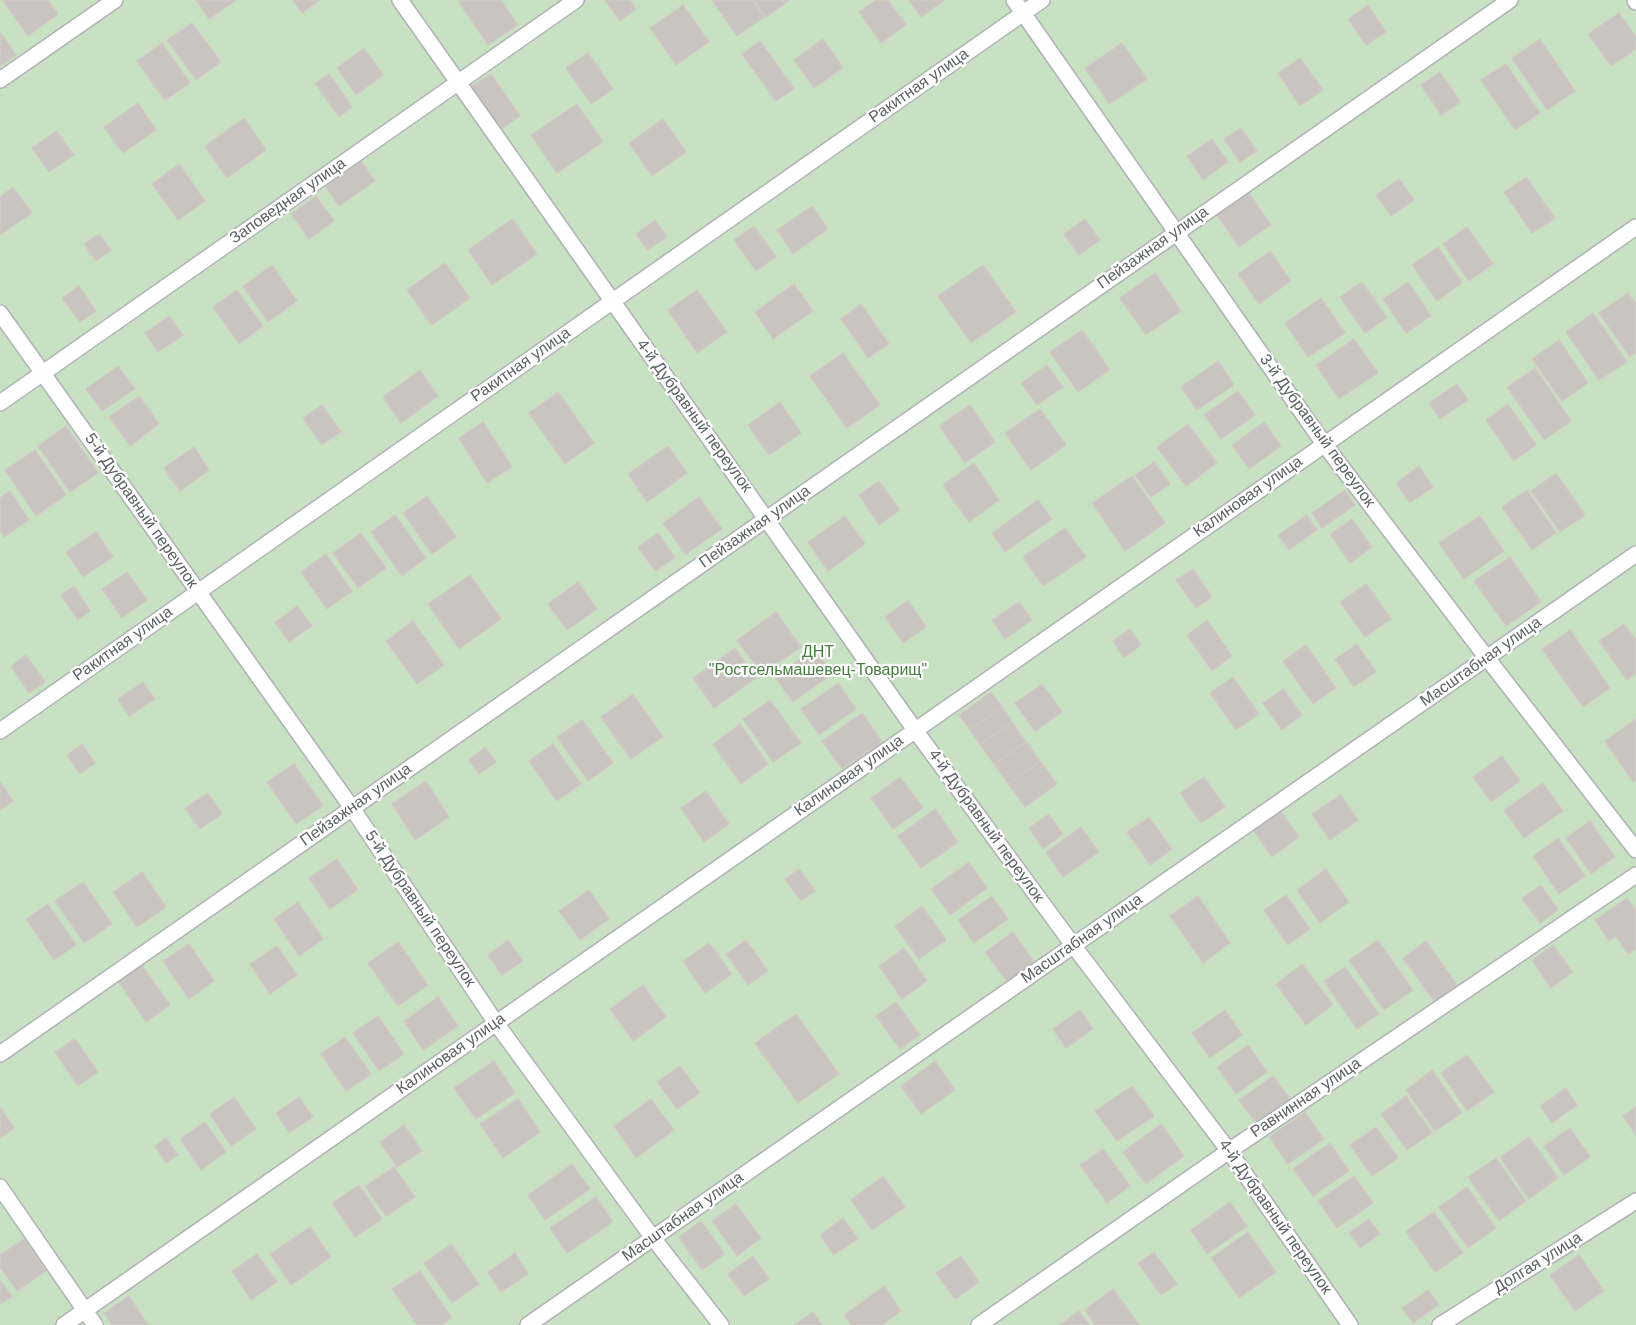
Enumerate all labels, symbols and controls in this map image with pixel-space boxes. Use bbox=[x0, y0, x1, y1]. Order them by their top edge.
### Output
street label: Ракитная улица bbox=[866, 45, 972, 127]
street label: Заповедная улица bbox=[226, 154, 350, 248]
street label: Пейзажная улица bbox=[1094, 203, 1212, 293]
street label: Ракитная улица bbox=[468, 324, 574, 406]
street label: 4-й Дубравный переулок bbox=[632, 336, 756, 496]
street label: 3-й Дубравный переулок bbox=[1255, 351, 1379, 511]
street label: 5-й Дубравный переулок bbox=[80, 430, 202, 592]
street label: Калиновая улица bbox=[1190, 452, 1306, 542]
street label: Пейзажная улица bbox=[696, 482, 814, 572]
street label: Ракитная улица bbox=[70, 603, 176, 685]
street label: Масштабная улица bbox=[1417, 613, 1545, 711]
park label: ДНТ "Ростсельмашевец-Товарищ" bbox=[709, 643, 927, 681]
street label: Калиновая улица bbox=[791, 731, 907, 821]
street label: 4-й Дубравный переулок bbox=[924, 746, 1048, 906]
street label: Пейзажная улица bbox=[297, 760, 415, 850]
street label: 5-й Дубравный переулок bbox=[360, 827, 480, 991]
street label: Масштабная улица bbox=[1018, 890, 1146, 988]
street label: Калиновая улица bbox=[393, 1009, 509, 1099]
street label: Равнинная улица bbox=[1247, 1054, 1365, 1142]
street label: 4-й Дубравный переулок bbox=[1214, 1136, 1336, 1298]
street label: Масштабная улица bbox=[619, 1168, 747, 1266]
street label: Долгая улица bbox=[1490, 1228, 1586, 1298]

